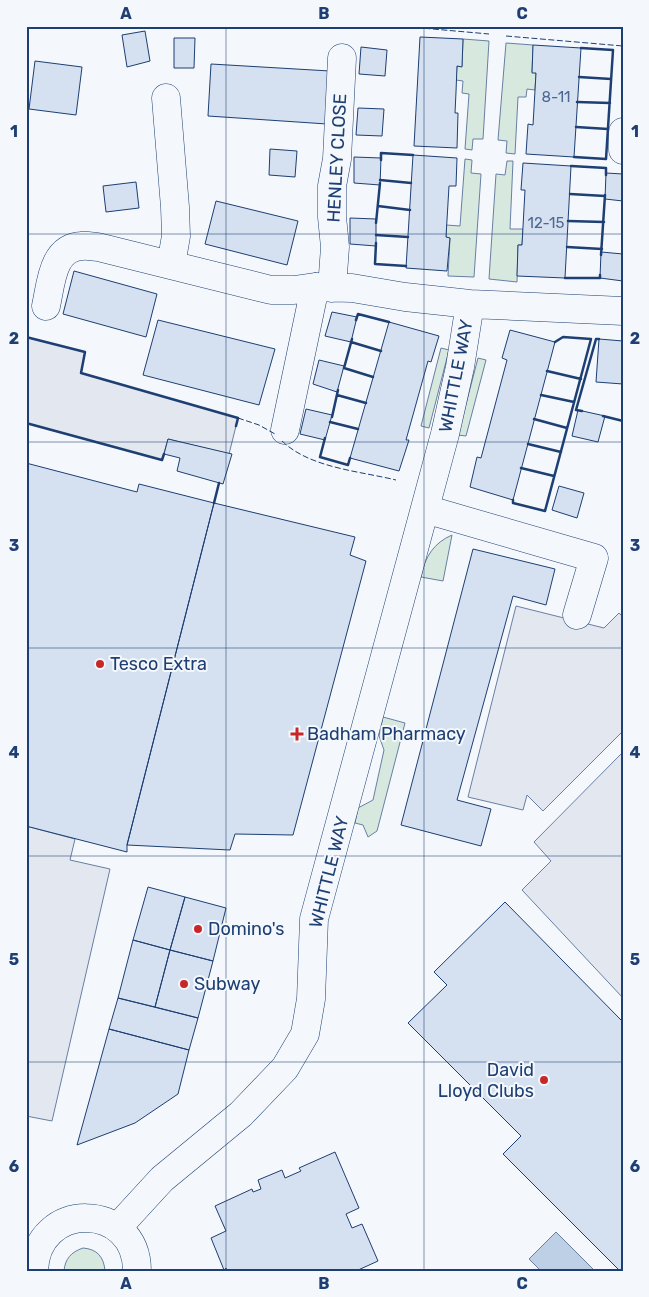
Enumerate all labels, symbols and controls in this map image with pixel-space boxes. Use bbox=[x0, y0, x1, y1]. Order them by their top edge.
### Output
text: A bbox=[120, 4, 132, 23]
text: B bbox=[318, 4, 330, 23]
text: C bbox=[516, 4, 528, 23]
house number: 8-11 bbox=[541, 88, 571, 106]
street label: HENLEY CLOSE bbox=[323, 93, 351, 223]
text: 1 bbox=[10, 122, 18, 141]
text: 1 bbox=[631, 122, 639, 141]
house number: 12-15 bbox=[528, 214, 565, 232]
street label: WHITTLE WAY bbox=[434, 317, 478, 434]
text: 2 bbox=[9, 329, 19, 348]
text: 2 bbox=[630, 329, 640, 348]
text: 3 bbox=[9, 536, 19, 555]
text: 3 bbox=[630, 536, 640, 555]
place label: Tesco Extra bbox=[110, 653, 207, 675]
marker: Tesco Extra bbox=[94, 658, 106, 670]
place label: Badham Pharmacy bbox=[307, 723, 466, 745]
marker: Badham Pharmacy bbox=[291, 728, 303, 740]
text: 4 bbox=[9, 743, 20, 762]
text: 4 bbox=[630, 743, 641, 762]
street label: WHITTLE WAY bbox=[304, 813, 354, 930]
place label: Domino's bbox=[208, 918, 285, 940]
marker: Domino's bbox=[192, 923, 204, 935]
text: 5 bbox=[9, 950, 19, 969]
text: 5 bbox=[630, 950, 640, 969]
place label: Subway bbox=[194, 973, 260, 995]
marker: Subway bbox=[178, 978, 190, 990]
place label: David Lloyd Clubs bbox=[438, 1059, 534, 1102]
marker: David Lloyd Clubs bbox=[538, 1074, 550, 1086]
text: 6 bbox=[9, 1157, 19, 1176]
text: 6 bbox=[630, 1157, 640, 1176]
text: A bbox=[120, 1274, 132, 1293]
text: B bbox=[318, 1274, 330, 1293]
text: C bbox=[516, 1274, 528, 1293]

